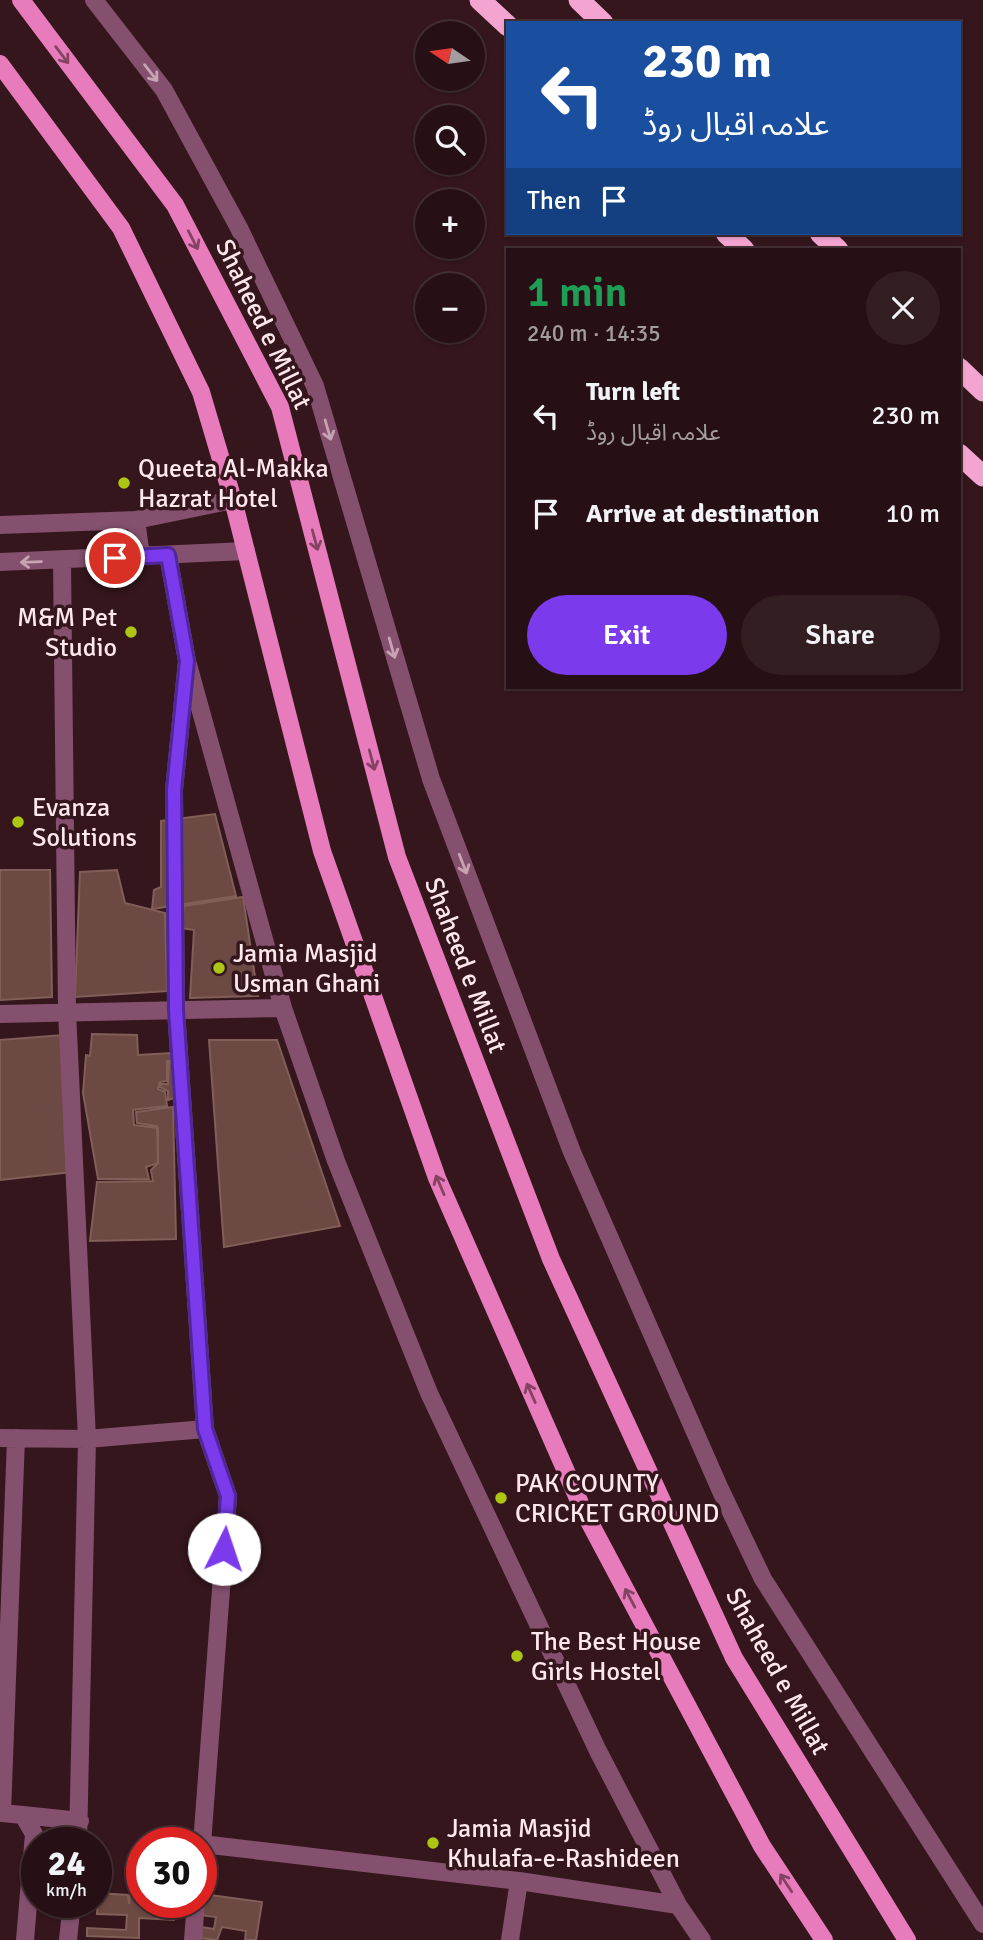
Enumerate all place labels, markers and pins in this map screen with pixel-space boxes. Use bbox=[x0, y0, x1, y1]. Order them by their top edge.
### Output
place label: Queeta Al-Makka Hazrat Hotel bbox=[138, 453, 329, 515]
marker: Queeta Al-Makka Hazrat Hotel bbox=[116, 475, 132, 491]
pin bbox=[85, 528, 145, 588]
place label: M&M Pet Studio bbox=[17, 602, 117, 664]
marker: M&M Pet Studio bbox=[123, 624, 139, 640]
place label: Evanza Solutions bbox=[32, 792, 137, 854]
marker: Evanza Solutions bbox=[10, 814, 26, 830]
place label: Jamia Masjid Usman Ghani bbox=[233, 938, 380, 1000]
marker: Jamia Masjid Usman Ghani bbox=[211, 960, 227, 976]
place label: PAK COUNTY CRICKET GROUND bbox=[515, 1468, 719, 1530]
marker: PAK COUNTY CRICKET GROUND bbox=[493, 1490, 509, 1506]
place label: The Best House Girls Hostel bbox=[531, 1626, 701, 1688]
marker: The Best House Girls Hostel bbox=[509, 1648, 525, 1664]
place label: Jamia Masjid Khulafa-e-Rashideen bbox=[447, 1813, 680, 1875]
marker: Jamia Masjid Khulafa-e-Rashideen bbox=[425, 1835, 441, 1851]

